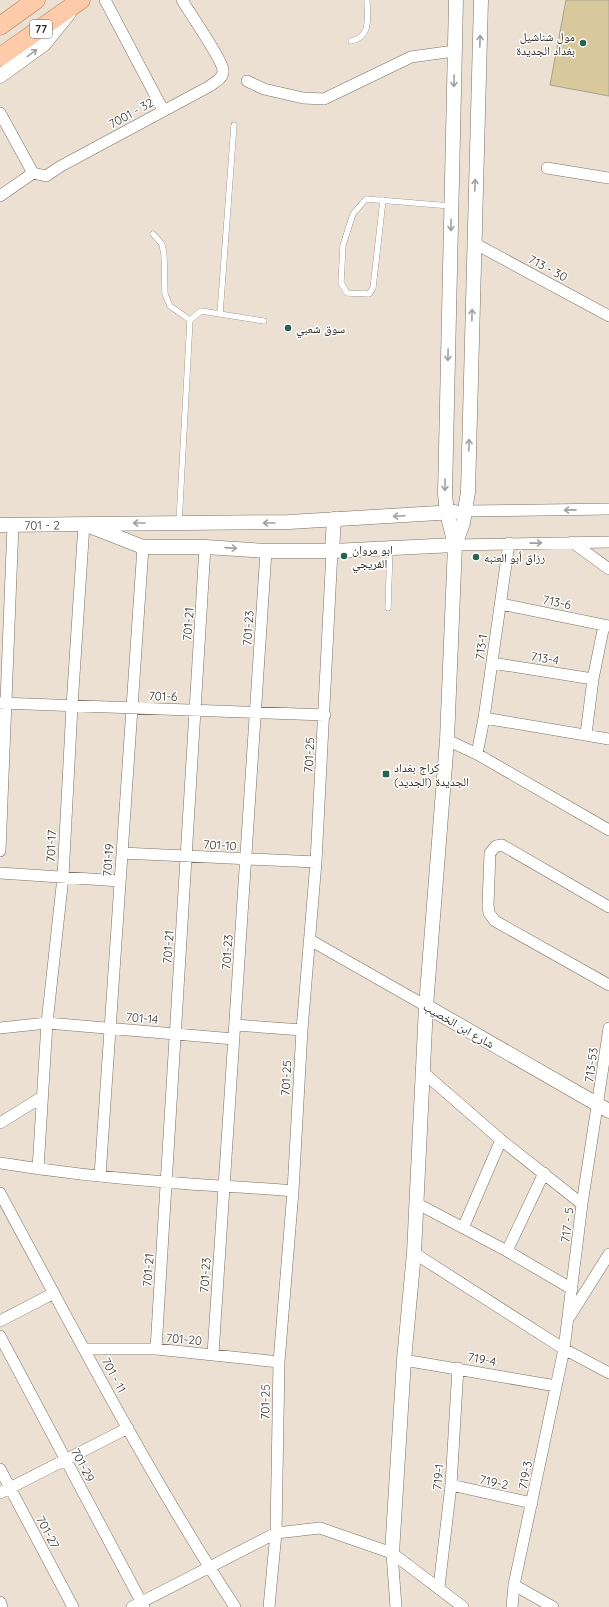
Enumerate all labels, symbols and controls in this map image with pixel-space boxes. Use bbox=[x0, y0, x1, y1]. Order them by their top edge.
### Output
road number: 77 bbox=[30, 20, 52, 38]
place label: مول شناشيل بغداد الجديدة bbox=[516, 29, 575, 58]
one-way arrow bbox=[476, 35, 483, 48]
marker: مول شناشيل بغداد الجديدة bbox=[578, 38, 588, 48]
one-way arrow bbox=[26, 49, 37, 57]
one-way arrow bbox=[450, 74, 458, 87]
street label: 7001 - 32 bbox=[106, 94, 156, 131]
one-way arrow bbox=[472, 179, 479, 192]
one-way arrow bbox=[447, 218, 455, 231]
street label: 713 - 30 bbox=[526, 251, 570, 285]
one-way arrow bbox=[468, 309, 476, 322]
place label: سوق شعبي bbox=[296, 321, 345, 339]
marker: سوق شعبي bbox=[283, 323, 293, 333]
one-way arrow bbox=[444, 348, 452, 361]
one-way arrow bbox=[465, 439, 473, 452]
one-way arrow bbox=[442, 478, 449, 491]
one-way arrow bbox=[564, 506, 577, 514]
one-way arrow bbox=[393, 512, 406, 519]
street label: 701 - 2 bbox=[24, 517, 60, 532]
one-way arrow bbox=[133, 519, 146, 527]
one-way arrow bbox=[263, 519, 276, 526]
one-way arrow bbox=[529, 539, 542, 547]
place label: ابو مروان الفريجي bbox=[352, 542, 393, 574]
one-way arrow bbox=[224, 545, 237, 552]
place label: رزاق أبو العنبه bbox=[484, 550, 545, 565]
marker: ابو مروان الفريجي bbox=[339, 551, 349, 561]
marker: رزاق أبو العنبه bbox=[471, 552, 481, 562]
street label: 713-6 bbox=[541, 592, 573, 612]
street label: 701-21 bbox=[179, 607, 197, 641]
street label: 701-23 bbox=[239, 610, 257, 646]
street label: 713-1 bbox=[472, 633, 490, 661]
street label: 713-4 bbox=[530, 648, 560, 668]
street label: 701-6 bbox=[148, 688, 178, 704]
street label: 701-25 bbox=[301, 737, 317, 773]
place label: كراج بغداد الجديدة (الجديد) bbox=[394, 760, 469, 789]
marker: كراج بغداد الجديدة (الجديد) bbox=[381, 769, 391, 779]
street label: 701-17 bbox=[43, 829, 59, 863]
street label: 701-10 bbox=[203, 837, 237, 853]
street label: 701-19 bbox=[99, 843, 117, 877]
street label: 701-21 bbox=[159, 930, 177, 964]
street label: 701-23 bbox=[218, 934, 236, 970]
street label: شارع ابن الخصيب bbox=[420, 999, 497, 1052]
street label: 701-14 bbox=[125, 1009, 159, 1027]
street label: 713-53 bbox=[581, 1047, 601, 1083]
street label: 701-25 bbox=[278, 1060, 294, 1096]
street label: 717 - 5 bbox=[557, 1207, 577, 1243]
street label: 701-21 bbox=[139, 1253, 157, 1287]
street label: 701-23 bbox=[196, 1257, 214, 1293]
street label: 701-20 bbox=[165, 1330, 203, 1348]
street label: 719-4 bbox=[466, 1349, 498, 1369]
street label: 701 - 11 bbox=[98, 1355, 130, 1395]
street label: 701-25 bbox=[257, 1384, 273, 1420]
street label: 701-29 bbox=[68, 1446, 98, 1485]
street label: 719-3 bbox=[515, 1459, 535, 1491]
street label: 719-1 bbox=[429, 1463, 447, 1491]
street label: 719-2 bbox=[478, 1472, 510, 1492]
street label: 701-27 bbox=[33, 1513, 63, 1551]

